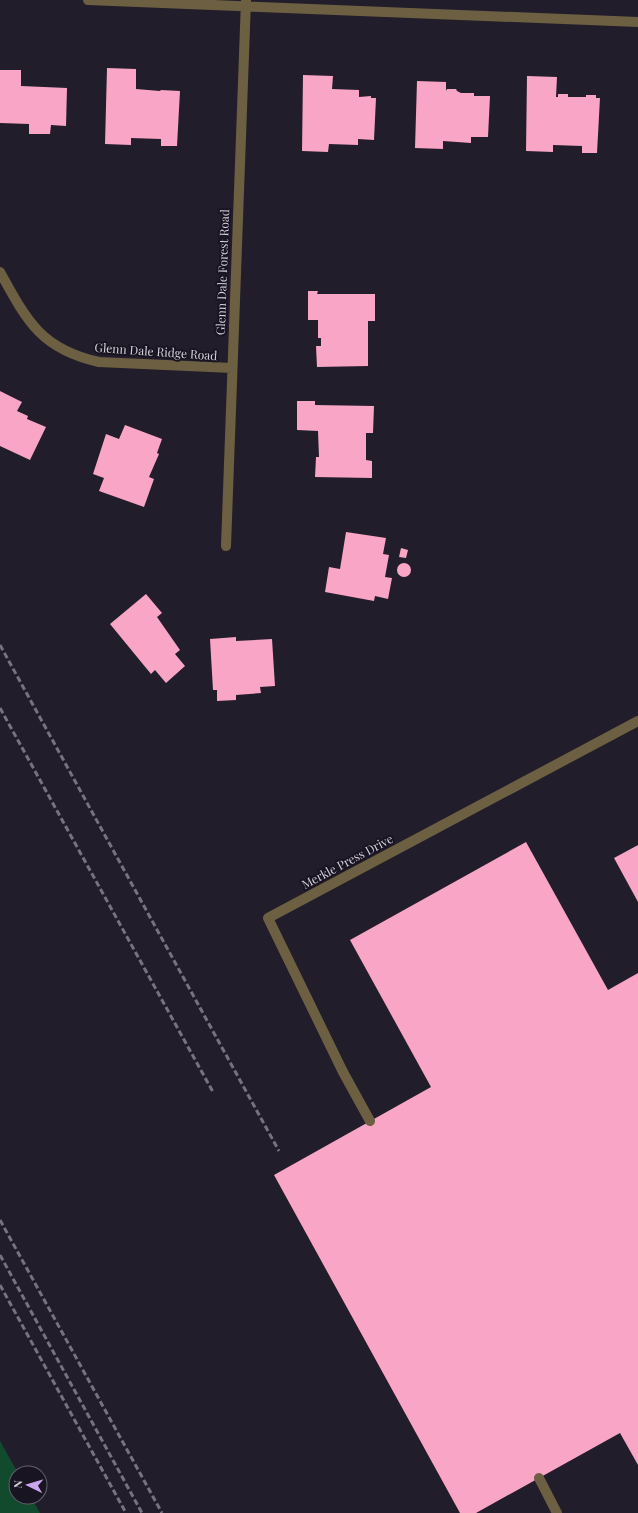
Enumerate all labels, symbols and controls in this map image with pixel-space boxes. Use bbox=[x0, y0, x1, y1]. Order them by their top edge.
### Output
street label: Glenn Dale Forest Road bbox=[212, 209, 232, 335]
street label: Glenn Dale Ridge Road bbox=[94, 339, 218, 363]
street label: Merkle Press Drive bbox=[299, 830, 395, 892]
north arrow bbox=[8, 1465, 48, 1505]
text: N bbox=[10, 1479, 25, 1489]

